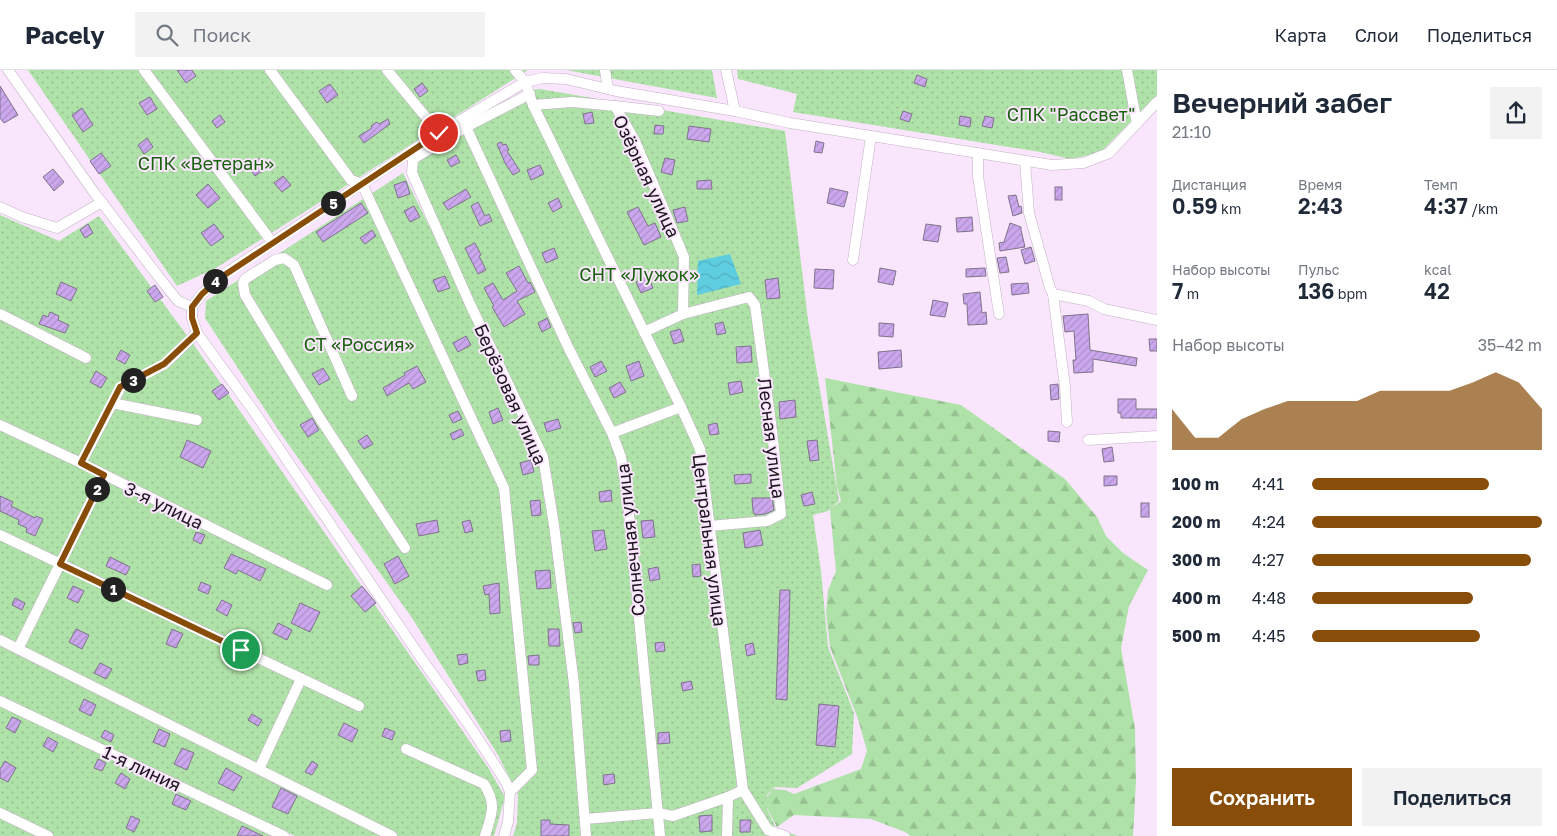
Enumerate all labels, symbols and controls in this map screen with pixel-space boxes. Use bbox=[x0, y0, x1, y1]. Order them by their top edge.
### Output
search box bbox=[135, 12, 485, 57]
text: Pacely bbox=[25, 20, 105, 49]
icon: search bbox=[153, 21, 181, 49]
text: Поиск bbox=[193, 23, 251, 46]
text: Карта bbox=[1275, 24, 1327, 46]
text: Слои bbox=[1355, 24, 1399, 46]
text: Поделиться bbox=[1427, 24, 1532, 46]
text: Вечерний забег bbox=[1172, 86, 1392, 119]
button: share bbox=[1490, 87, 1542, 139]
park label: СПК "Рассвет" bbox=[1007, 103, 1135, 125]
street label: Озёрная улица bbox=[609, 111, 685, 241]
pin bbox=[418, 112, 460, 154]
icon: check bbox=[425, 119, 453, 147]
text: 21:10 bbox=[1172, 122, 1212, 142]
park label: СПК «Ветеран» bbox=[138, 152, 274, 174]
text: Дистанция bbox=[1172, 176, 1247, 193]
text: Время bbox=[1298, 176, 1342, 193]
text: Темп bbox=[1424, 176, 1458, 193]
pin: 5 bbox=[320, 190, 346, 216]
text: 0.59 bbox=[1172, 193, 1218, 219]
text: 2:43 bbox=[1298, 193, 1343, 219]
text: 4:37 bbox=[1424, 193, 1468, 219]
text: 5 bbox=[329, 195, 338, 212]
text: km bbox=[1218, 200, 1241, 217]
text: /km bbox=[1468, 200, 1498, 217]
text: Набор высоты bbox=[1172, 261, 1271, 278]
text: Пульс bbox=[1298, 261, 1339, 278]
text: kcal bbox=[1424, 261, 1452, 278]
park label: СНТ «Лужок» bbox=[579, 263, 699, 285]
pin: 4 bbox=[202, 268, 228, 294]
text: 4 bbox=[211, 273, 220, 290]
text: 7 bbox=[1172, 278, 1183, 304]
text: 136 bbox=[1298, 278, 1334, 304]
text: 42 bbox=[1424, 278, 1450, 304]
text: m bbox=[1183, 285, 1199, 302]
text: bpm bbox=[1334, 285, 1368, 302]
street label: Берёзовая улица bbox=[470, 320, 552, 468]
park label: СТ «Россия» bbox=[304, 333, 414, 355]
text: Набор высоты bbox=[1172, 335, 1285, 355]
text: 35–42 m bbox=[1478, 335, 1542, 355]
pin: 3 bbox=[120, 368, 146, 392]
text: 3 bbox=[129, 372, 138, 389]
street label: Лесная улица bbox=[754, 376, 790, 500]
street label: Центральная улица bbox=[688, 452, 732, 628]
street label: Солнечная улица bbox=[611, 463, 649, 617]
text: 100 m bbox=[1172, 474, 1219, 494]
text: 4:41 bbox=[1252, 474, 1284, 494]
pin: 2 bbox=[84, 476, 110, 502]
street label: 3-я улица bbox=[121, 477, 207, 533]
text: 2 bbox=[93, 481, 102, 498]
text: 200 m bbox=[1172, 512, 1221, 532]
text: 4:24 bbox=[1252, 512, 1286, 532]
text: 300 m bbox=[1172, 550, 1221, 570]
text: 4:27 bbox=[1252, 550, 1284, 570]
pin: 1 bbox=[100, 576, 126, 602]
text: 1 bbox=[110, 581, 117, 598]
text: 400 m bbox=[1172, 588, 1221, 608]
text: 4:48 bbox=[1252, 588, 1286, 608]
text: 500 m bbox=[1172, 626, 1221, 646]
text: 4:45 bbox=[1252, 626, 1286, 646]
pin bbox=[220, 629, 262, 671]
icon: arrive bbox=[227, 636, 255, 664]
street label: 1-я линия bbox=[99, 740, 185, 796]
button: Сохранить bbox=[1172, 768, 1352, 826]
button: Поделиться bbox=[1362, 768, 1542, 826]

